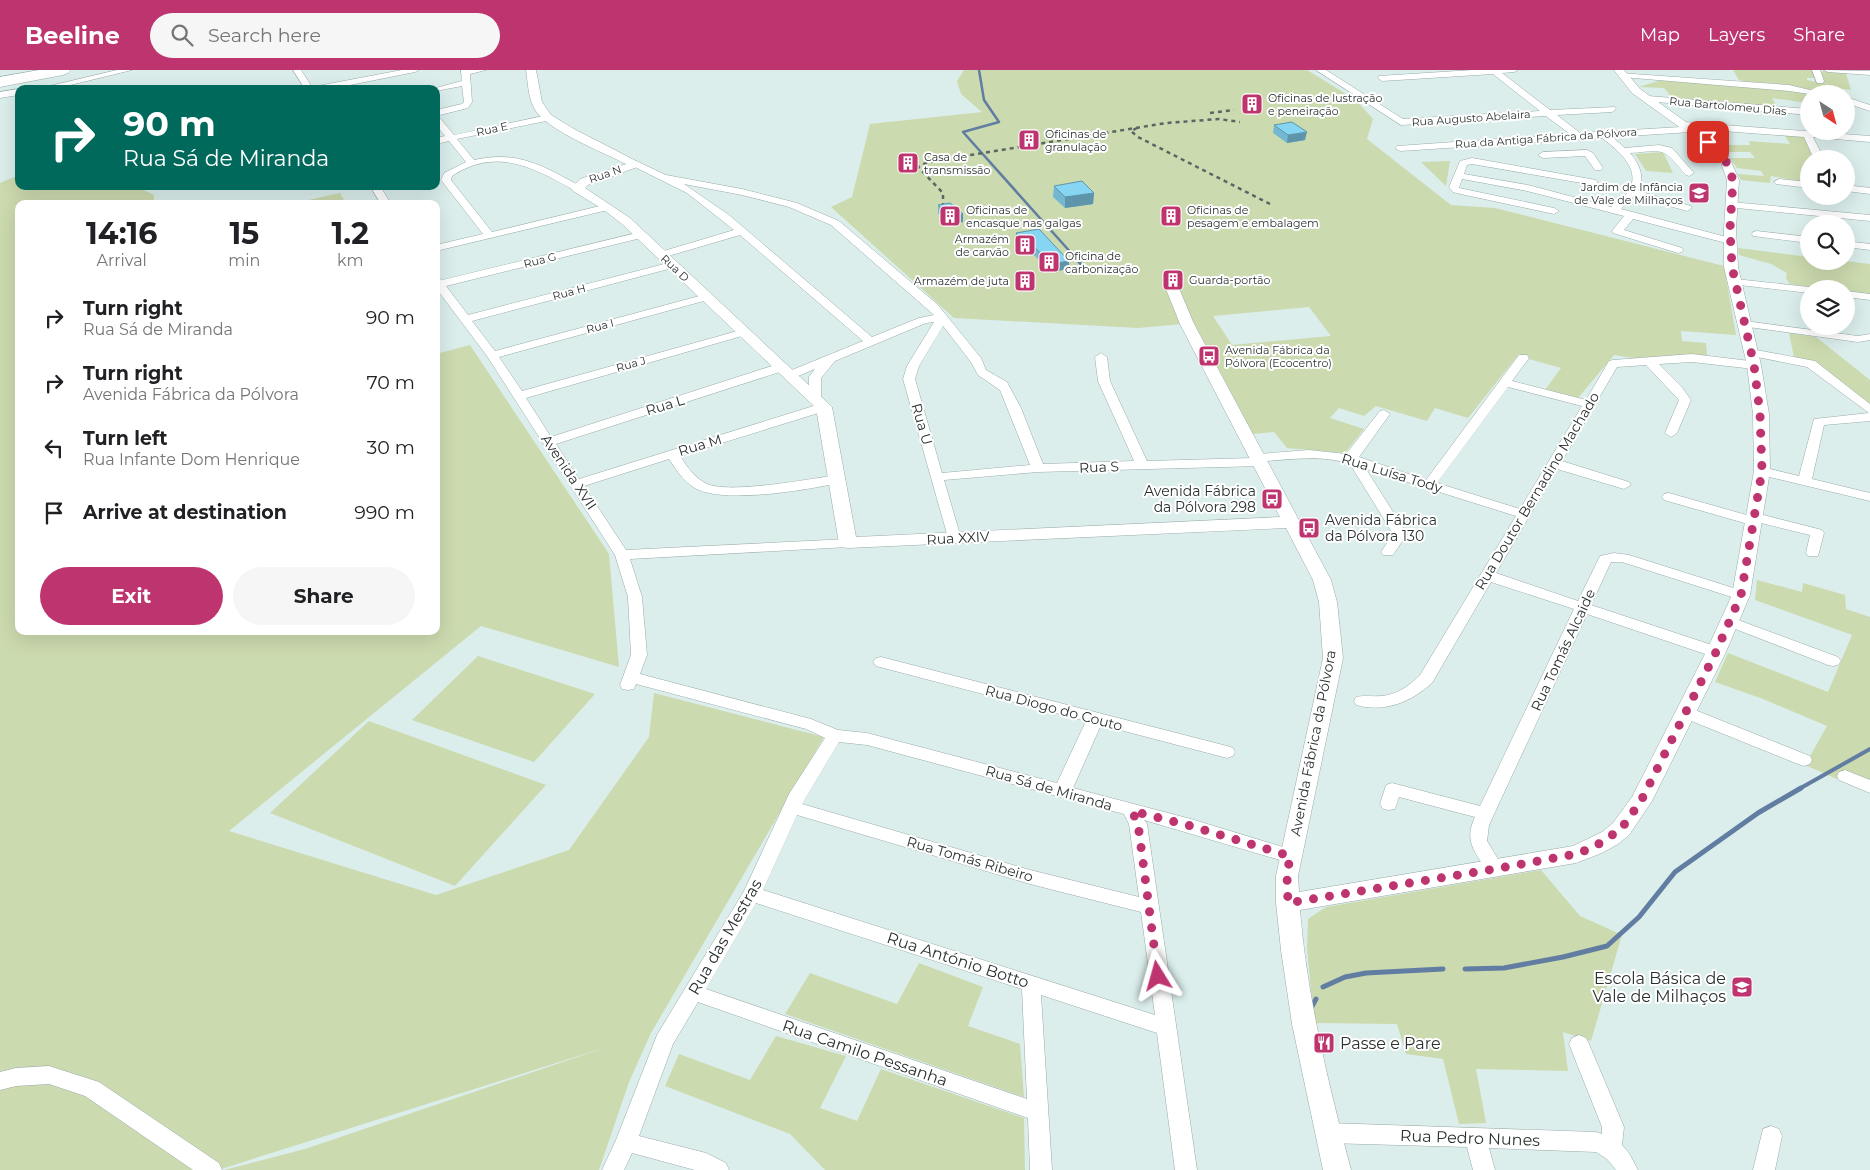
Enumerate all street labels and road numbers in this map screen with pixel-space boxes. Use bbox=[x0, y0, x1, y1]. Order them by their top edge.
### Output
street label: Rua Bartolomeu Dias bbox=[1669, 94, 1788, 118]
street label: Rua Augusto Abelaira bbox=[1411, 107, 1531, 129]
street label: Rua E bbox=[475, 119, 509, 139]
street label: Rua da Antiga Fábrica da Pólvora bbox=[1455, 125, 1637, 151]
street label: Rua N bbox=[587, 162, 623, 186]
street label: Rua G bbox=[522, 249, 558, 271]
street label: Rua D bbox=[658, 251, 692, 285]
street label: Rua H bbox=[551, 281, 587, 303]
street label: Rua I bbox=[585, 316, 615, 336]
street label: Rua J bbox=[615, 353, 647, 375]
street label: Rua Doutor Bernadino Machado bbox=[1471, 389, 1603, 593]
street label: Rua L bbox=[643, 390, 687, 419]
street label: Rua U bbox=[907, 401, 937, 447]
street label: Rua M bbox=[676, 430, 724, 460]
street label: Avenida XVII bbox=[537, 431, 601, 513]
street label: Rua Luísa Tody bbox=[1339, 449, 1445, 497]
street label: Rua S bbox=[1079, 457, 1119, 477]
street label: Rua XXIV bbox=[926, 527, 990, 549]
street label: Rua Tomás Alcaide bbox=[1527, 586, 1599, 714]
street label: Avenida Fábrica da Pólvora bbox=[1286, 649, 1340, 837]
street label: Rua Diogo do Couto bbox=[983, 681, 1125, 735]
street label: Rua Sá de Miranda bbox=[983, 761, 1115, 815]
street label: Rua Tomás Ribeiro bbox=[905, 832, 1036, 886]
street label: Rua das Mestras bbox=[684, 876, 766, 998]
street label: Rua António Botto bbox=[884, 928, 1032, 992]
street label: Rua Camilo Pessanha bbox=[780, 1016, 950, 1090]
street label: Rua Pedro Nunes bbox=[1400, 1126, 1541, 1150]

